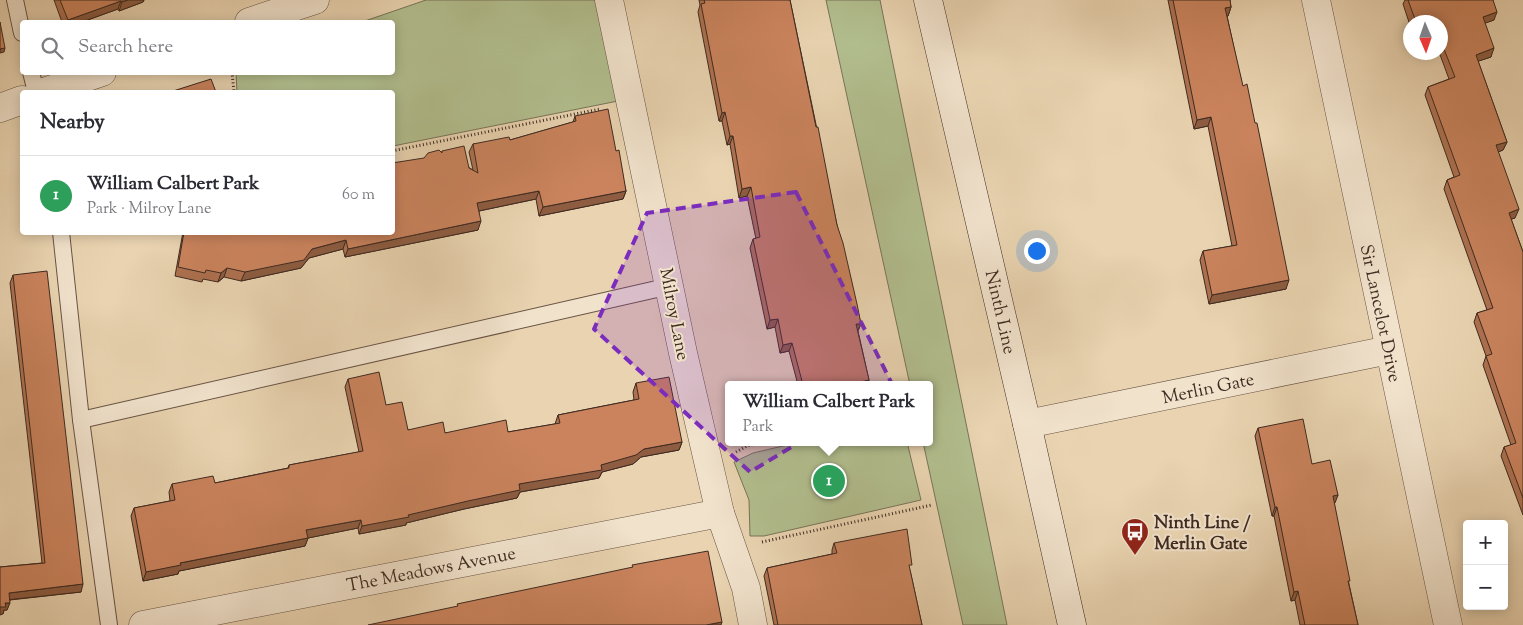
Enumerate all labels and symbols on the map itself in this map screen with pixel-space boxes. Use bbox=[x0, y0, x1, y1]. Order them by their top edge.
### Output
north arrow bbox=[1403, 15, 1448, 60]
your location bbox=[1024, 238, 1050, 264]
street label: Sir Lancelot Drive bbox=[1352, 242, 1406, 385]
street label: Milroy Lane bbox=[651, 266, 695, 363]
street label: Ninth Line bbox=[977, 268, 1021, 357]
street label: Merlin Gate bbox=[1160, 368, 1257, 412]
pin: 1 bbox=[813, 462, 845, 500]
place label: Ninth Line / Merlin Gate bbox=[1154, 511, 1251, 558]
bus stop icon: Ninth Line / Merlin Gate bbox=[1120, 517, 1150, 556]
street label: The Meadows Avenue bbox=[345, 542, 518, 600]

